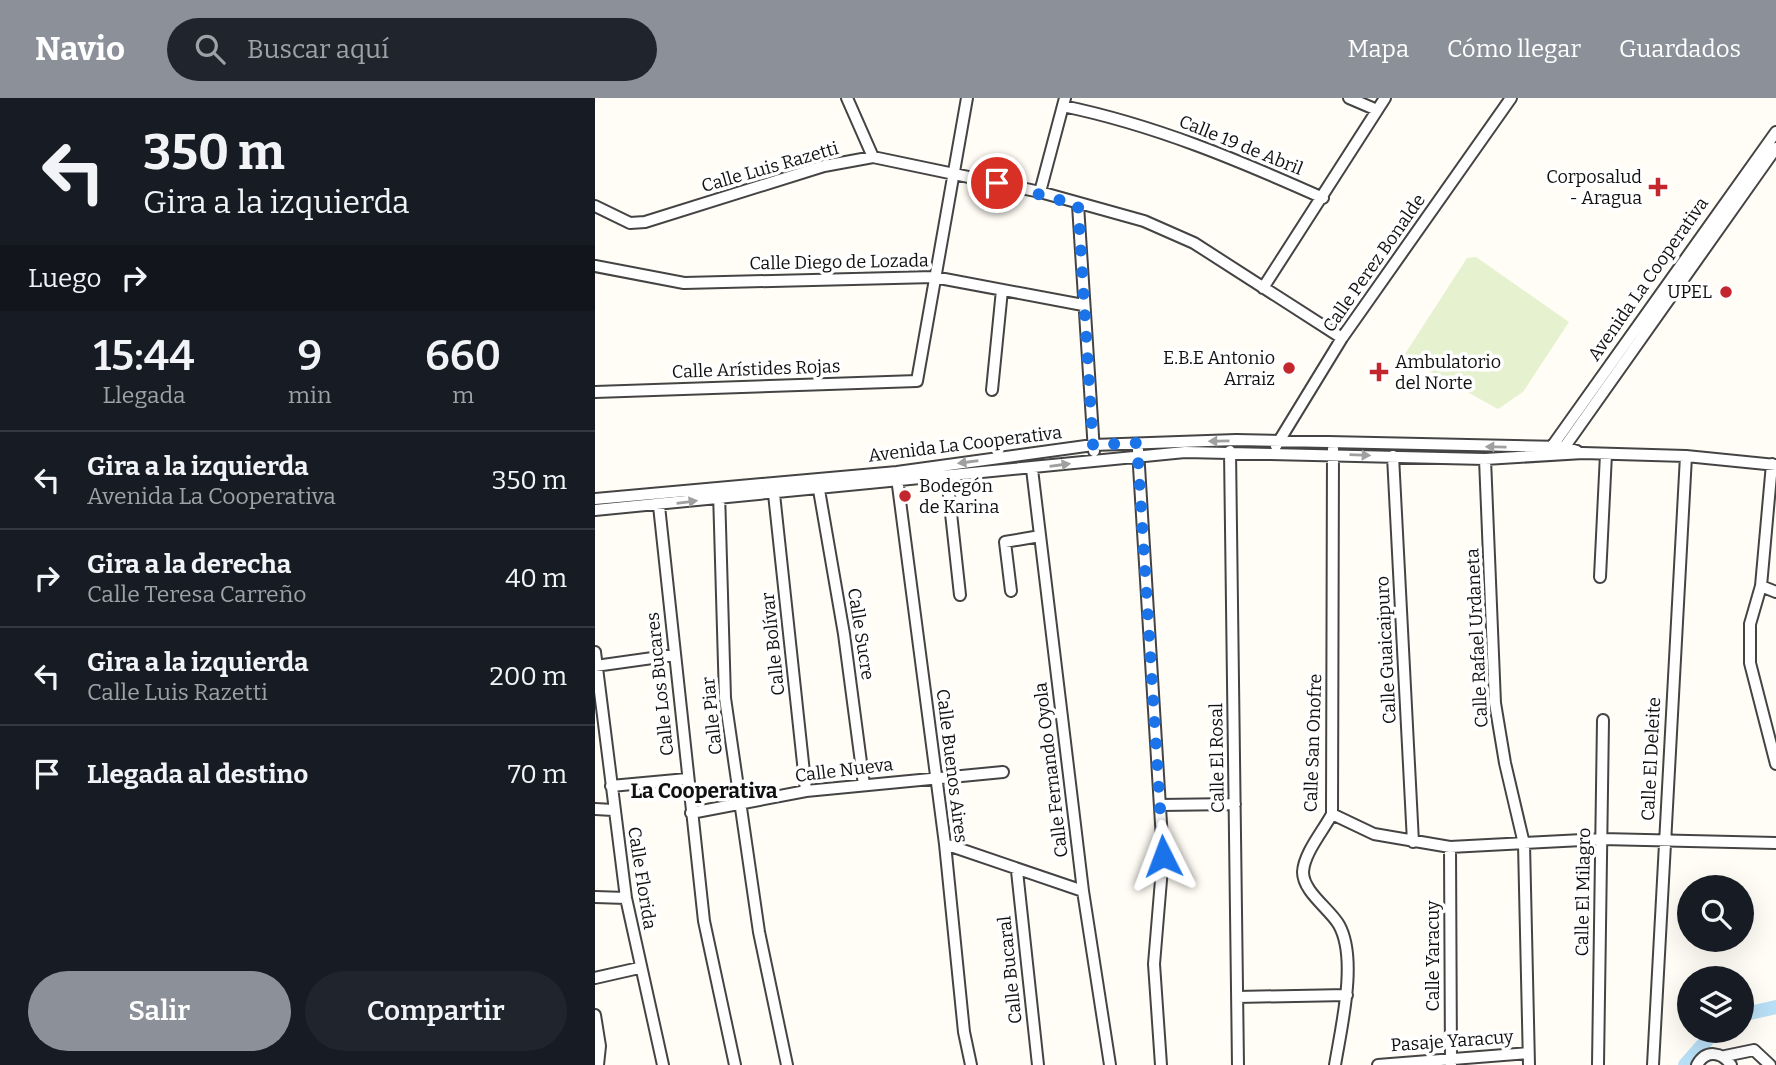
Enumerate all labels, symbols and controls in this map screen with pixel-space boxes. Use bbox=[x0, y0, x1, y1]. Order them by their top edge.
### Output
search box bbox=[167, 18, 657, 81]
text: Navio bbox=[35, 29, 125, 69]
icon: search bbox=[191, 30, 229, 68]
text: Buscar aquí bbox=[247, 34, 389, 65]
text: Mapa bbox=[1348, 35, 1409, 63]
text: Cómo llegar bbox=[1447, 35, 1581, 63]
text: Guardados bbox=[1619, 35, 1741, 63]
street label: Calle 19 de Abril bbox=[1176, 110, 1306, 180]
text: 350 m bbox=[143, 123, 285, 182]
icon: left bbox=[28, 126, 119, 217]
street label: Calle Luis Razetti bbox=[699, 137, 841, 197]
pin bbox=[967, 153, 1027, 213]
icon: arrive bbox=[978, 164, 1016, 202]
place label: Corposalud - Aragua bbox=[1546, 166, 1642, 209]
marker: Corposalud - Aragua bbox=[1648, 177, 1668, 197]
text: Gira a la izquierda bbox=[143, 183, 410, 221]
street label: Calle Perez Bonalde bbox=[1318, 190, 1430, 336]
street label: Avenida La Cooperativa bbox=[1583, 193, 1713, 365]
street label: Calle Diego de Lozada bbox=[749, 249, 929, 275]
icon: right bbox=[115, 259, 153, 297]
text: Luego bbox=[28, 263, 101, 294]
place label: UPEL bbox=[1667, 281, 1712, 303]
marker: UPEL bbox=[1718, 284, 1734, 300]
text: 15:44 bbox=[94, 331, 195, 381]
text: 9 bbox=[297, 331, 322, 381]
text: 660 bbox=[425, 331, 501, 381]
place label: E.B.E Antonio Arraiz bbox=[1163, 347, 1275, 390]
place label: Ambulatorio del Norte bbox=[1395, 351, 1501, 394]
street label: Calle Arístides Rojas bbox=[671, 355, 841, 383]
marker: E.B.E Antonio Arraiz bbox=[1281, 360, 1297, 376]
marker: Ambulatorio del Norte bbox=[1369, 362, 1389, 382]
text: Llegada bbox=[103, 381, 186, 409]
text: min bbox=[288, 381, 331, 409]
text: m bbox=[452, 381, 474, 409]
street label: Avenida La Cooperativa bbox=[867, 421, 1063, 467]
one-way arrow bbox=[1208, 435, 1230, 446]
one-way arrow bbox=[1484, 441, 1506, 452]
one-way arrow bbox=[1349, 449, 1371, 461]
text: Gira a la izquierda bbox=[87, 451, 309, 482]
one-way arrow bbox=[957, 457, 979, 468]
one-way arrow bbox=[1049, 460, 1071, 471]
icon: left bbox=[28, 461, 66, 499]
text: 350 m bbox=[492, 465, 567, 496]
place label: Bodegón de Karina bbox=[919, 475, 999, 518]
text: Avenida La Cooperativa bbox=[87, 482, 336, 510]
marker: Bodegón de Karina bbox=[897, 488, 913, 504]
one-way arrow bbox=[677, 497, 699, 508]
street label: Calle Rafael Urdaneta bbox=[1461, 548, 1493, 728]
text: Gira a la derecha bbox=[87, 549, 291, 580]
icon: right bbox=[28, 559, 66, 597]
text: 40 m bbox=[505, 563, 567, 594]
street label: Calle Guaicaipuro bbox=[1371, 575, 1401, 725]
text: Calle Teresa Carreño bbox=[87, 580, 306, 608]
street label: Calle Sucre bbox=[843, 586, 879, 682]
street label: Calle Bolívar bbox=[757, 591, 789, 697]
street label: Calle Los Bucares bbox=[642, 611, 678, 757]
text: Gira a la izquierda bbox=[87, 647, 309, 678]
icon: left bbox=[28, 657, 66, 695]
text: 200 m bbox=[490, 661, 567, 692]
street label: Calle San Onofre bbox=[1300, 673, 1326, 813]
street label: Calle Piar bbox=[697, 676, 727, 756]
text: Calle Luis Razetti bbox=[87, 678, 268, 706]
street label: Calle Fernando Oyola bbox=[1029, 681, 1073, 859]
street label: Calle Buenos Aires bbox=[932, 688, 972, 844]
street label: Calle El Deleite bbox=[1637, 696, 1665, 822]
street label: Calle El Rosal bbox=[1205, 703, 1229, 813]
street label: Calle Nueva bbox=[794, 753, 895, 787]
icon: arrive bbox=[28, 755, 66, 793]
text: Llegada al destino bbox=[87, 759, 308, 790]
text: 70 m bbox=[508, 759, 567, 790]
district label: La Cooperativa bbox=[631, 778, 778, 804]
position arrow bbox=[1126, 819, 1200, 893]
street label: Calle Florida bbox=[623, 825, 661, 931]
street label: Calle El Milagro bbox=[1571, 827, 1595, 957]
map controls bbox=[1677, 875, 1754, 1043]
button: search bbox=[1677, 875, 1754, 952]
street label: Calle Yaracuy bbox=[1422, 900, 1444, 1012]
street label: Calle Bucaral bbox=[993, 915, 1027, 1025]
button: layers bbox=[1677, 966, 1754, 1043]
button: Salir bbox=[28, 971, 291, 1051]
button: Compartir bbox=[305, 971, 567, 1051]
street label: Pasaje Yaracuy bbox=[1390, 1026, 1515, 1056]

